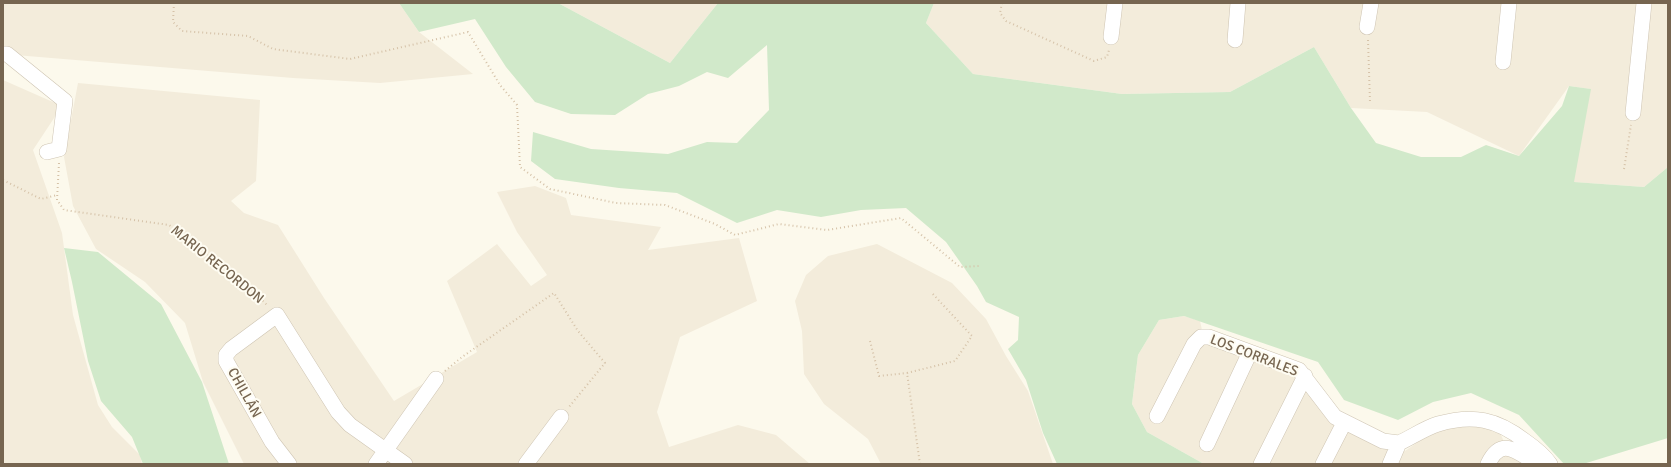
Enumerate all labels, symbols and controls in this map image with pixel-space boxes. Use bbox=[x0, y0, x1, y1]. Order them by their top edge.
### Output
street label: MARIO RECORDON bbox=[167, 222, 267, 308]
street label: LOS CORRALES bbox=[1208, 332, 1300, 380]
street label: CHILLÁN bbox=[223, 365, 265, 421]

